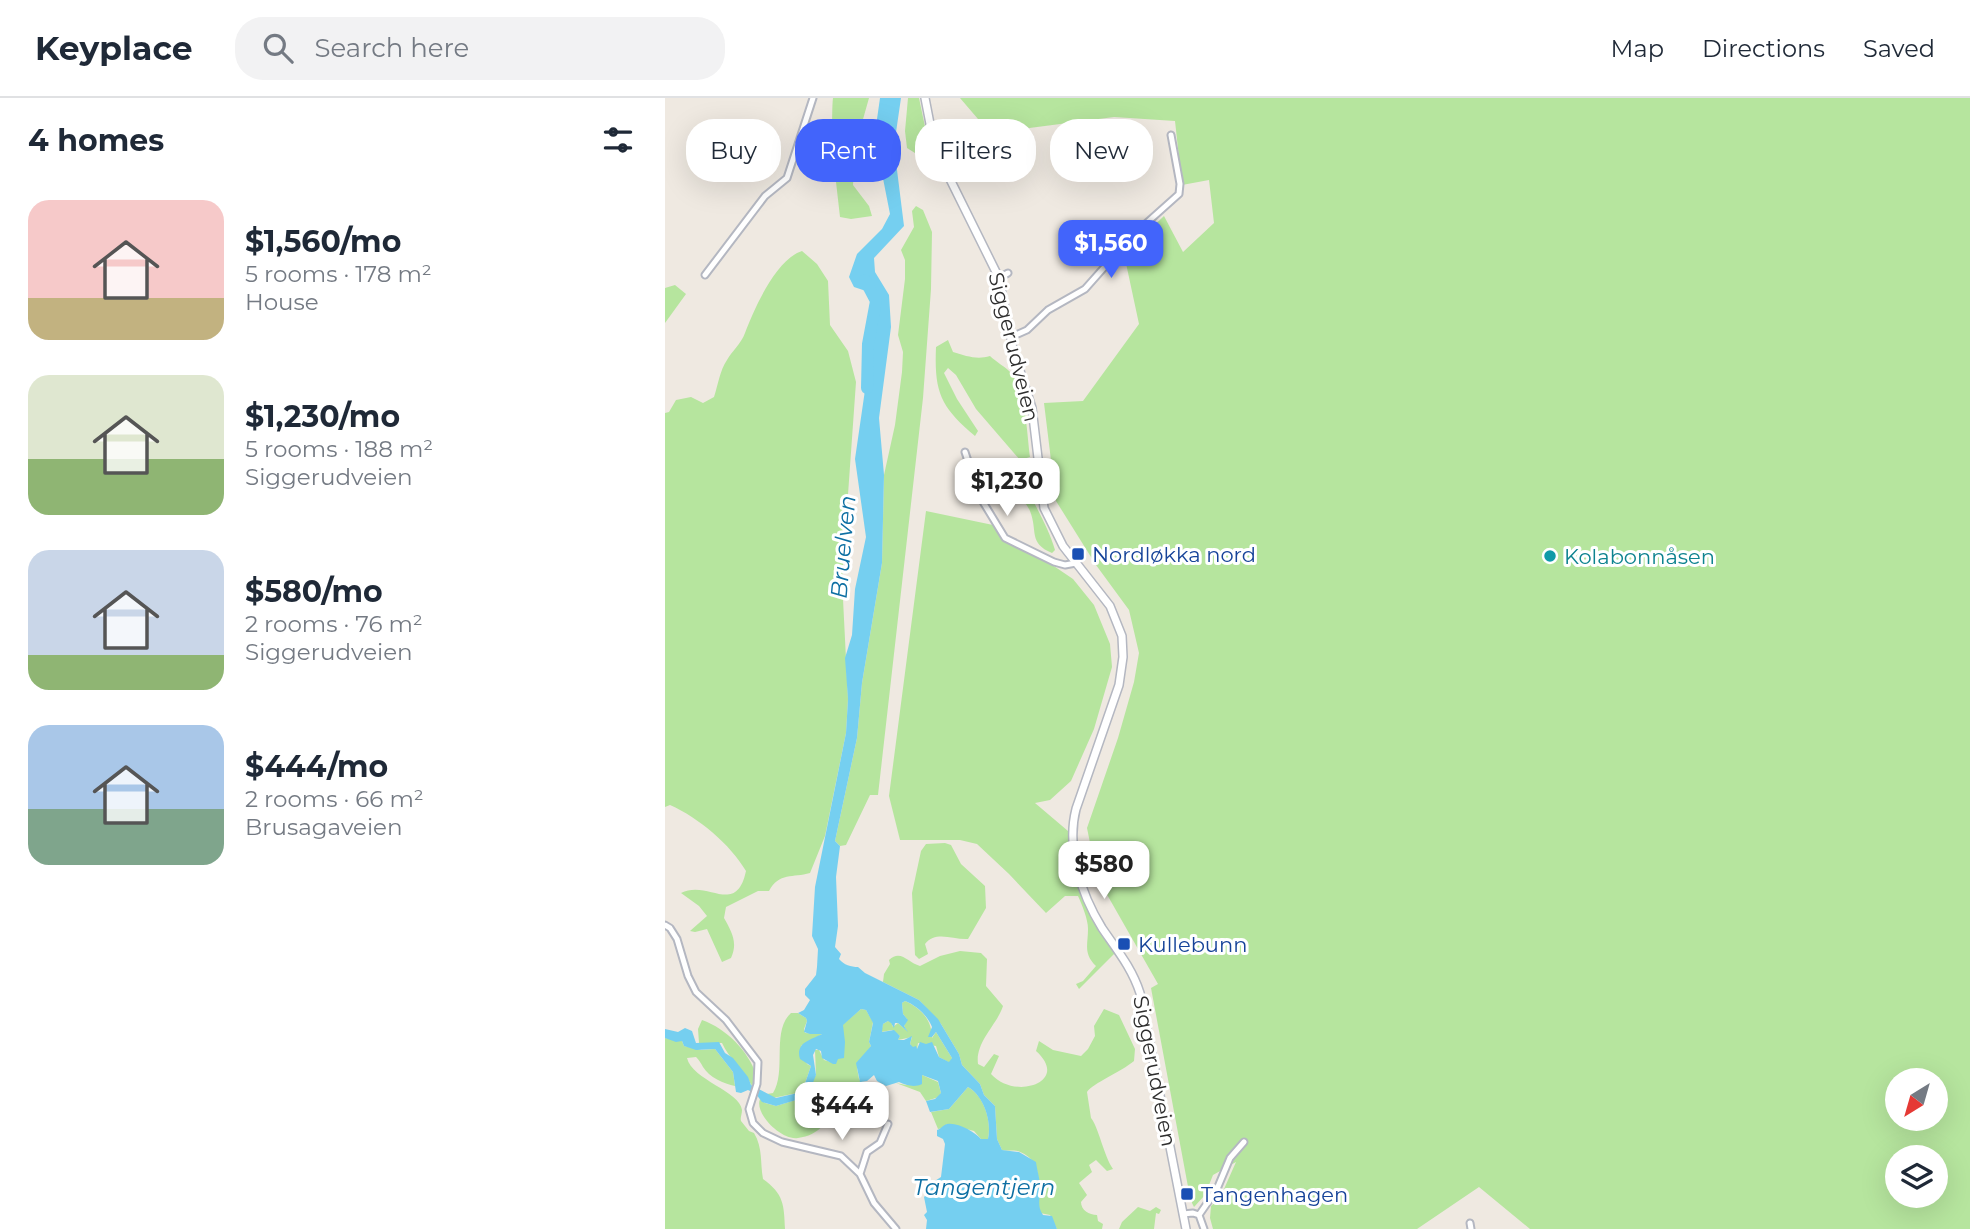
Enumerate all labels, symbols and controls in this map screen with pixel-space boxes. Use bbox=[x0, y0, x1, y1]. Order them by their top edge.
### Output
search box bbox=[235, 17, 725, 80]
text: Keyplace bbox=[35, 28, 193, 68]
icon: search bbox=[259, 29, 297, 67]
text: Search here bbox=[315, 32, 469, 64]
text: Map bbox=[1611, 34, 1664, 63]
text: Directions bbox=[1702, 34, 1825, 63]
text: Saved bbox=[1863, 34, 1935, 63]
chip: Buy bbox=[686, 119, 781, 182]
chip: Rent bbox=[795, 119, 901, 182]
chip: Filters bbox=[915, 119, 1036, 182]
chip: New bbox=[1050, 119, 1153, 182]
icon: filters bbox=[599, 121, 637, 159]
text: 4 homes bbox=[28, 122, 164, 159]
pin: $1,560 bbox=[1054, 220, 1168, 280]
text: $1,560/mo bbox=[245, 223, 401, 260]
icon: home bbox=[84, 228, 168, 312]
text: $1,560 bbox=[1074, 229, 1148, 257]
text: 5 rooms · 178 m² bbox=[245, 260, 432, 288]
street label: Siggerudveien bbox=[983, 270, 1045, 424]
text: House bbox=[245, 288, 319, 316]
text: $1,230/mo bbox=[245, 398, 400, 435]
icon: home bbox=[84, 403, 168, 487]
text: 5 rooms · 188 m² bbox=[245, 435, 433, 463]
pin: $1,230 bbox=[950, 458, 1064, 518]
text: Siggerudveien bbox=[245, 463, 413, 491]
text: $1,230 bbox=[971, 467, 1043, 495]
water label: Bruelven bbox=[825, 494, 861, 600]
place label: Nordløkka nord bbox=[1092, 542, 1256, 567]
place label: Kolabonnåsen bbox=[1564, 544, 1715, 569]
marker: Nordløkka nord bbox=[1070, 546, 1086, 562]
marker: Kolabonnåsen bbox=[1542, 548, 1558, 564]
text: $580/mo bbox=[245, 573, 383, 610]
icon: home bbox=[84, 578, 168, 662]
text: 2 rooms · 76 m² bbox=[245, 610, 423, 638]
text: Siggerudveien bbox=[245, 638, 413, 666]
text: $444/mo bbox=[245, 748, 388, 785]
icon: home bbox=[84, 753, 168, 837]
text: 2 rooms · 66 m² bbox=[245, 785, 424, 813]
text: Brusagaveien bbox=[245, 813, 403, 841]
pin: $580 bbox=[1063, 842, 1145, 901]
text: $580 bbox=[1074, 850, 1134, 878]
place label: Kullebunn bbox=[1138, 932, 1247, 957]
marker: Kullebunn bbox=[1116, 936, 1132, 952]
street label: Siggerudveien bbox=[1128, 993, 1182, 1149]
north arrow bbox=[1885, 1068, 1948, 1130]
map controls bbox=[1885, 1068, 1948, 1208]
pin: $444 bbox=[801, 1082, 883, 1142]
text: $444 bbox=[811, 1091, 873, 1119]
button: layers bbox=[1885, 1145, 1948, 1208]
water label: Tangentjern bbox=[913, 1173, 1055, 1201]
place label: Tangenhagen bbox=[1201, 1182, 1348, 1207]
marker: Tangenhagen bbox=[1179, 1186, 1195, 1202]

